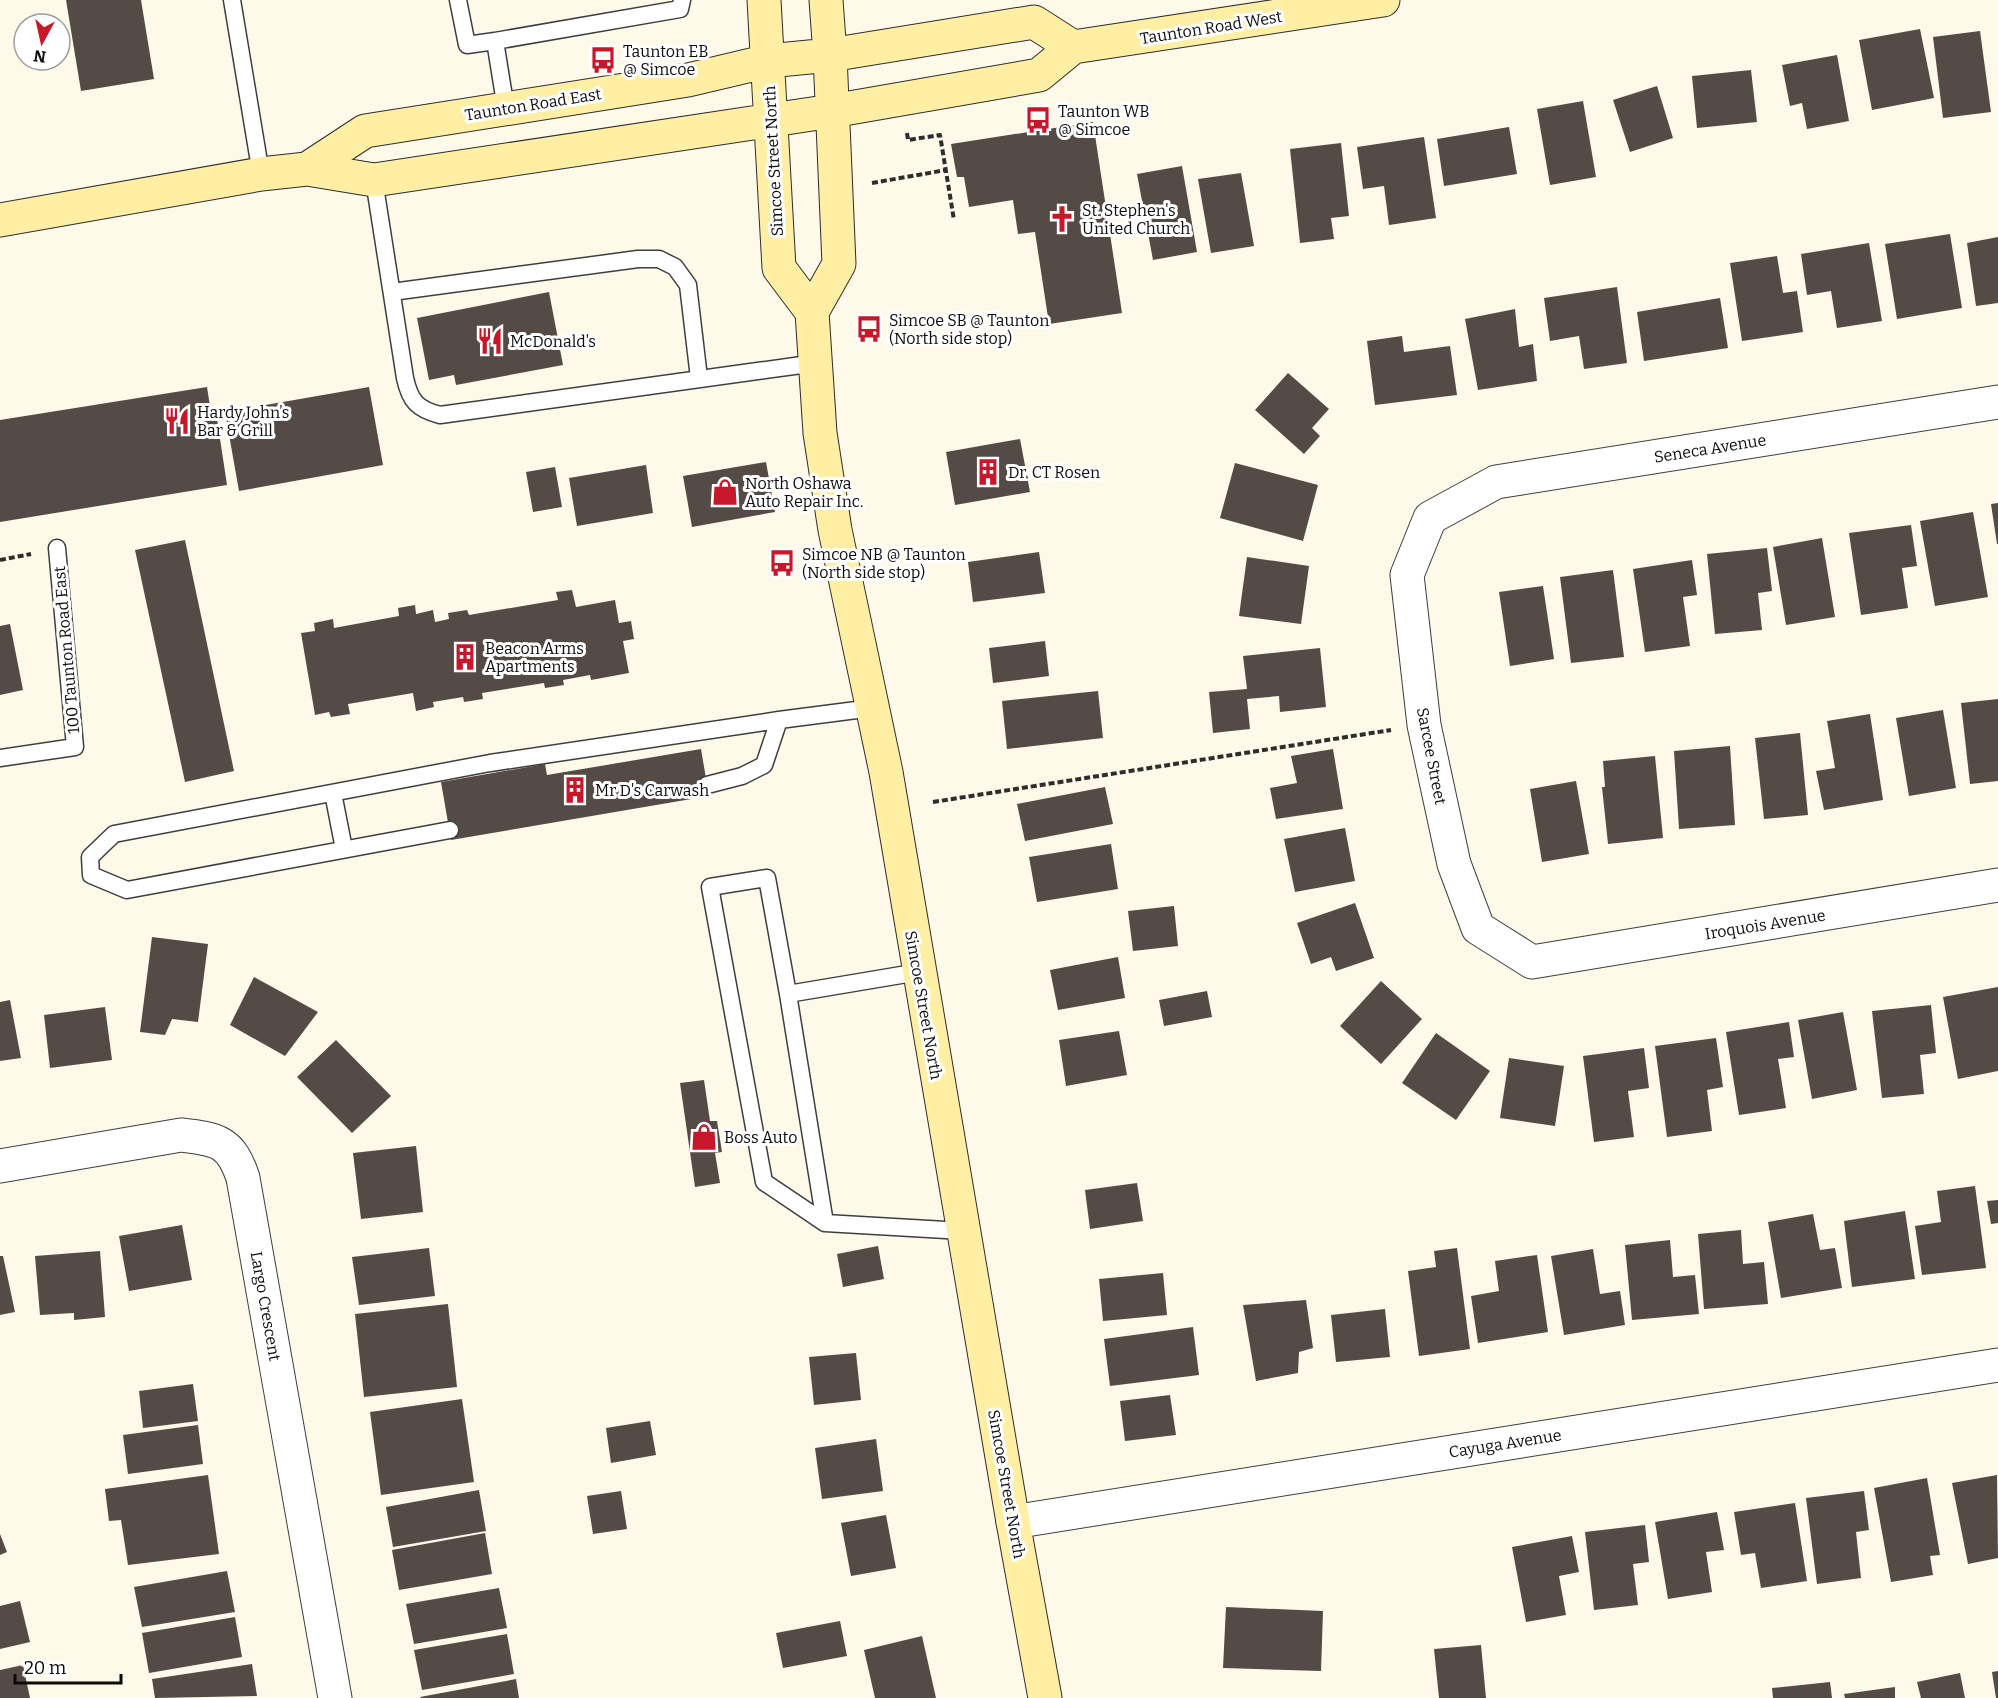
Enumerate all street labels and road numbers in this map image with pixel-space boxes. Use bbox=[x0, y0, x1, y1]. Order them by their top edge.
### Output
street label: Taunton Road West bbox=[1139, 7, 1284, 48]
street label: Taunton Road East bbox=[463, 84, 603, 125]
street label: Simcoe Street North bbox=[760, 85, 787, 237]
street label: Seneca Avenue bbox=[1653, 430, 1767, 467]
street label: 100 Taunton Road East bbox=[50, 565, 83, 735]
street label: Sarcee Street bbox=[1413, 706, 1450, 806]
street label: Iroquois Avenue bbox=[1703, 906, 1827, 943]
street label: Simcoe Street North bbox=[901, 929, 946, 1081]
street label: Largo Crescent bbox=[247, 1250, 285, 1363]
street label: Simcoe Street North bbox=[984, 1408, 1029, 1560]
street label: Cayuga Avenue bbox=[1447, 1425, 1563, 1462]

